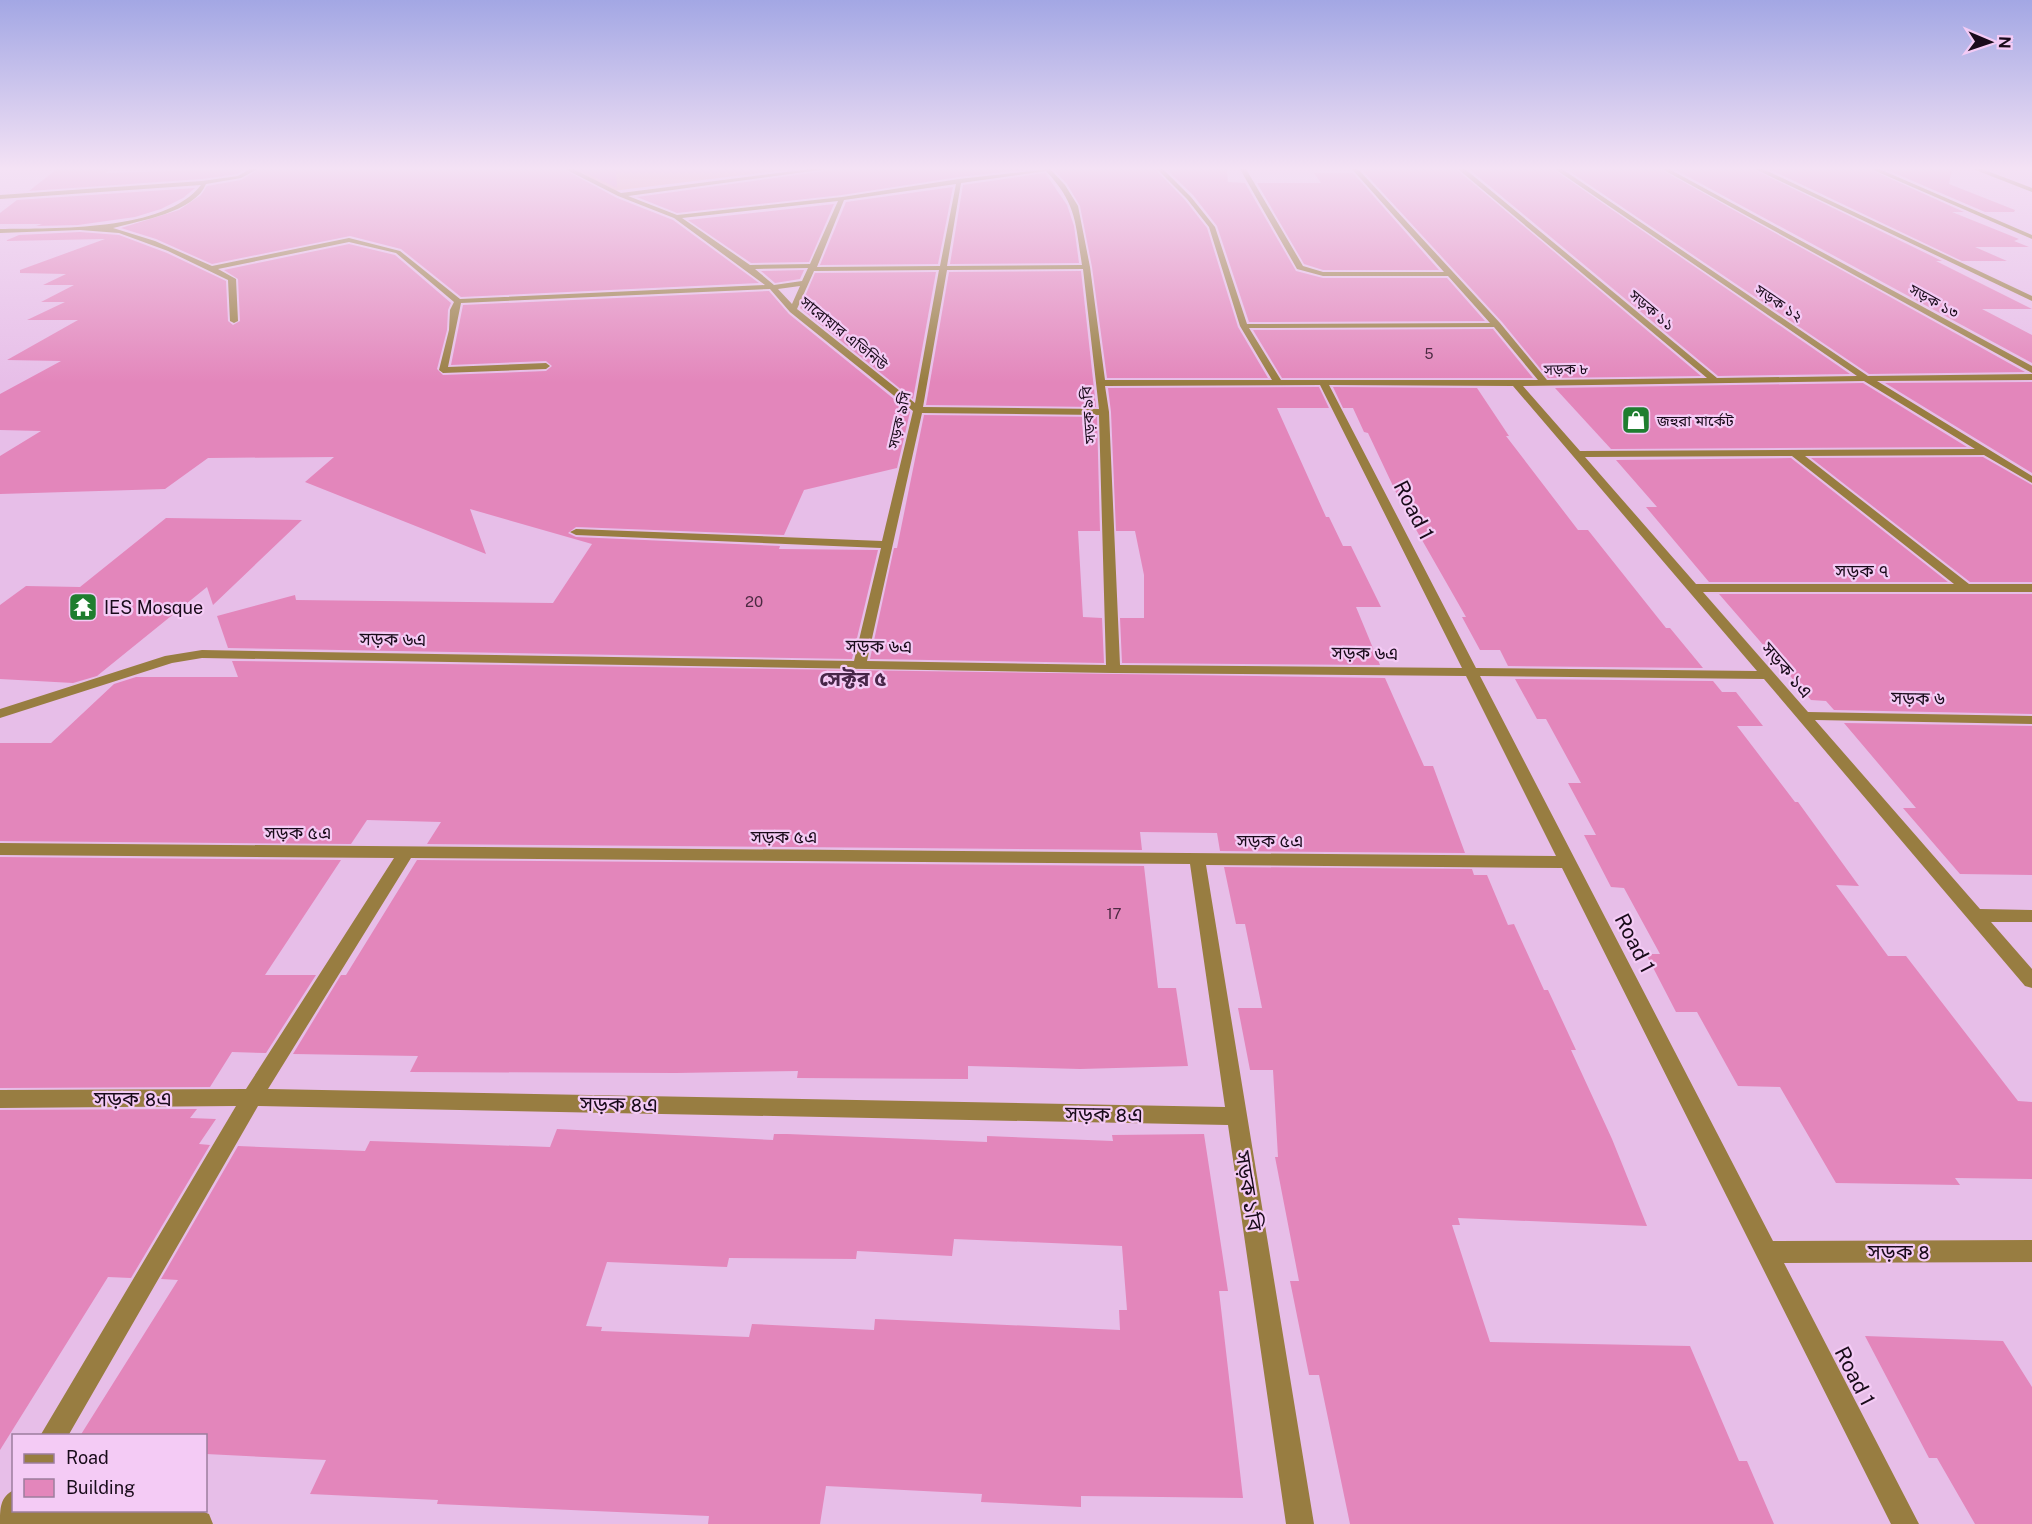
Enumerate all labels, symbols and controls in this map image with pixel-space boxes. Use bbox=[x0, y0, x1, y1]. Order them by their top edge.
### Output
north arrow bbox=[1960, 12, 2020, 72]
text: N bbox=[1995, 36, 2014, 49]
street label: সড়ক ১২ bbox=[1751, 280, 1806, 325]
street label: সড়ক ১৩ bbox=[1906, 280, 1962, 321]
street label: সড়ক ১১ bbox=[1625, 286, 1678, 334]
street label: সারোয়ার এভিনিউ bbox=[796, 292, 891, 373]
house number: 5 bbox=[1425, 346, 1434, 362]
street label: সড়ক ৮ bbox=[1543, 360, 1589, 378]
street label: সড়ক ৯বি bbox=[1077, 385, 1099, 445]
street label: সড়ক ৯সি bbox=[884, 389, 914, 451]
shop icon: জহুরা মার্কেট bbox=[1620, 404, 1652, 436]
place label: জহুরা মার্কেট bbox=[1656, 412, 1735, 429]
street label: Road 1 bbox=[1388, 476, 1440, 544]
street label: সড়ক ৭ bbox=[1834, 560, 1889, 581]
temple icon: IES Mosque bbox=[67, 591, 99, 623]
house number: 20 bbox=[745, 593, 763, 610]
place label: IES Mosque bbox=[104, 597, 203, 618]
street label: সড়ক ৬এ bbox=[358, 628, 427, 650]
street label: সড়ক ৬এ bbox=[844, 635, 913, 657]
street label: সড়ক ১এ bbox=[1757, 637, 1817, 702]
street label: সড়ক ৬এ bbox=[1330, 642, 1399, 664]
district label: সেক্টর ৫ bbox=[819, 666, 887, 691]
street label: সড়ক ৬ bbox=[1890, 687, 1945, 709]
street label: সড়ক ৫এ bbox=[264, 822, 331, 843]
street label: সড়ক ৫এ bbox=[750, 826, 817, 847]
street label: সড়ক ৫এ bbox=[1236, 830, 1303, 851]
house number: 17 bbox=[1106, 905, 1122, 922]
street label: Road 1 bbox=[1609, 909, 1661, 977]
street label: সড়ক ৪এ bbox=[93, 1086, 172, 1111]
street label: সড়ক ৪এ bbox=[579, 1091, 658, 1117]
street label: সড়ক ৪এ bbox=[1064, 1101, 1143, 1127]
street label: সড়ক ১বি bbox=[1230, 1148, 1268, 1233]
street label: সড়ক ৪ bbox=[1867, 1239, 1930, 1264]
street label: Road 1 bbox=[1829, 1342, 1881, 1410]
legend bbox=[12, 1434, 207, 1512]
text: Road bbox=[66, 1447, 109, 1468]
text: Building bbox=[66, 1477, 135, 1498]

